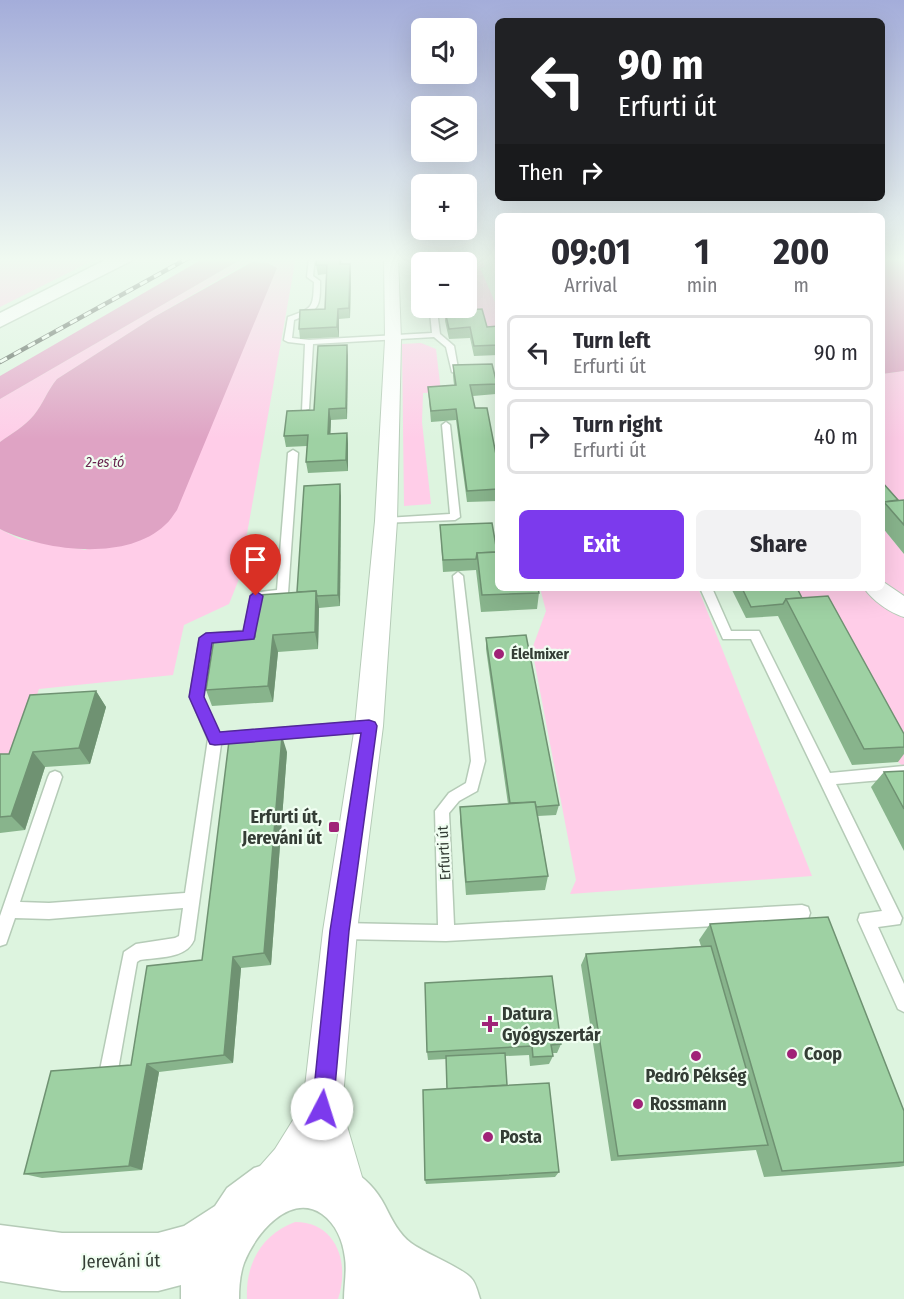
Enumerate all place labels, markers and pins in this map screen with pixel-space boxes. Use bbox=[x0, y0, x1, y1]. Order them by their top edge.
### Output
pin bbox=[230, 534, 281, 596]
place label: Élelmixer bbox=[511, 645, 569, 663]
marker: Élelmixer bbox=[492, 647, 506, 661]
place label: Erfurti út, Jereváni út bbox=[241, 806, 323, 849]
marker: Erfurti út, Jereváni út bbox=[327, 820, 341, 834]
place label: Datura Gyógyszertár bbox=[502, 1003, 601, 1046]
marker: Datura Gyógyszertár bbox=[483, 1017, 497, 1031]
place label: Coop bbox=[804, 1043, 842, 1065]
marker: Coop bbox=[785, 1047, 799, 1061]
marker: Pedró Pékség bbox=[689, 1049, 703, 1063]
place label: Pedró Pékség bbox=[645, 1065, 747, 1087]
place label: Rossmann bbox=[650, 1093, 727, 1115]
marker: Rossmann bbox=[631, 1097, 645, 1111]
place label: Posta bbox=[500, 1126, 542, 1148]
marker: Posta bbox=[481, 1130, 495, 1144]

